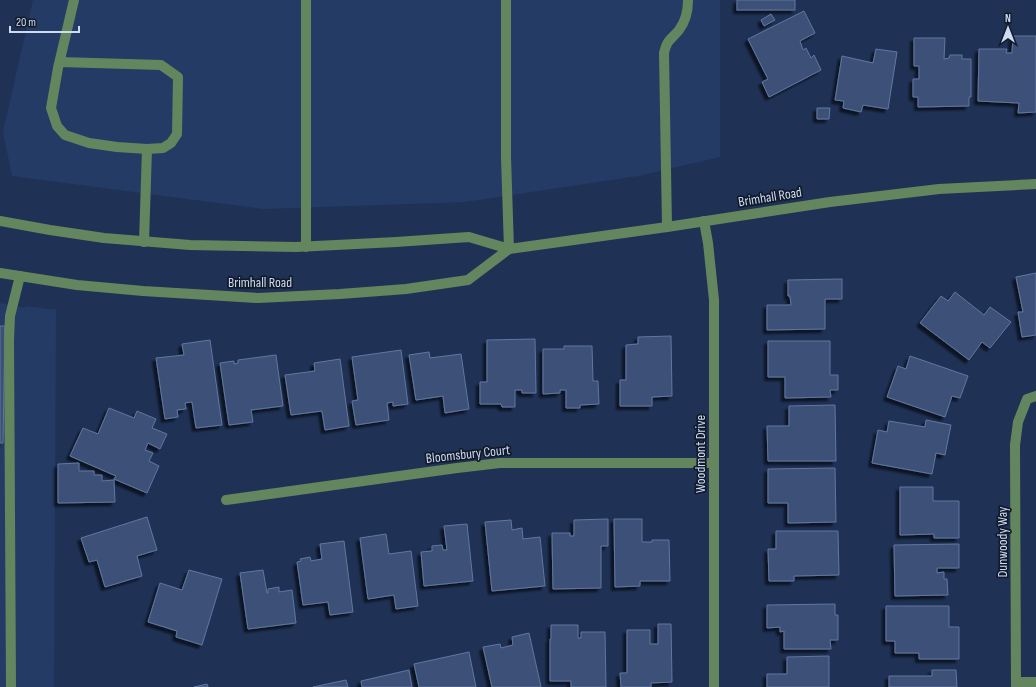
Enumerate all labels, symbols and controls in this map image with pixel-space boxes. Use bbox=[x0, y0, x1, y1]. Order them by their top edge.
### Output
scale bar bbox=[10, 8, 79, 34]
north arrow bbox=[988, 8, 1028, 48]
text: N bbox=[1005, 12, 1011, 25]
text: 20 m bbox=[16, 15, 36, 30]
street label: Brimhall Road bbox=[737, 184, 803, 210]
street label: Brimhall Road bbox=[228, 274, 292, 291]
street label: Woodmont Drive bbox=[692, 415, 709, 493]
street label: Bloomsbury Court bbox=[425, 441, 511, 467]
street label: Dunwoody Way bbox=[994, 506, 1011, 578]

